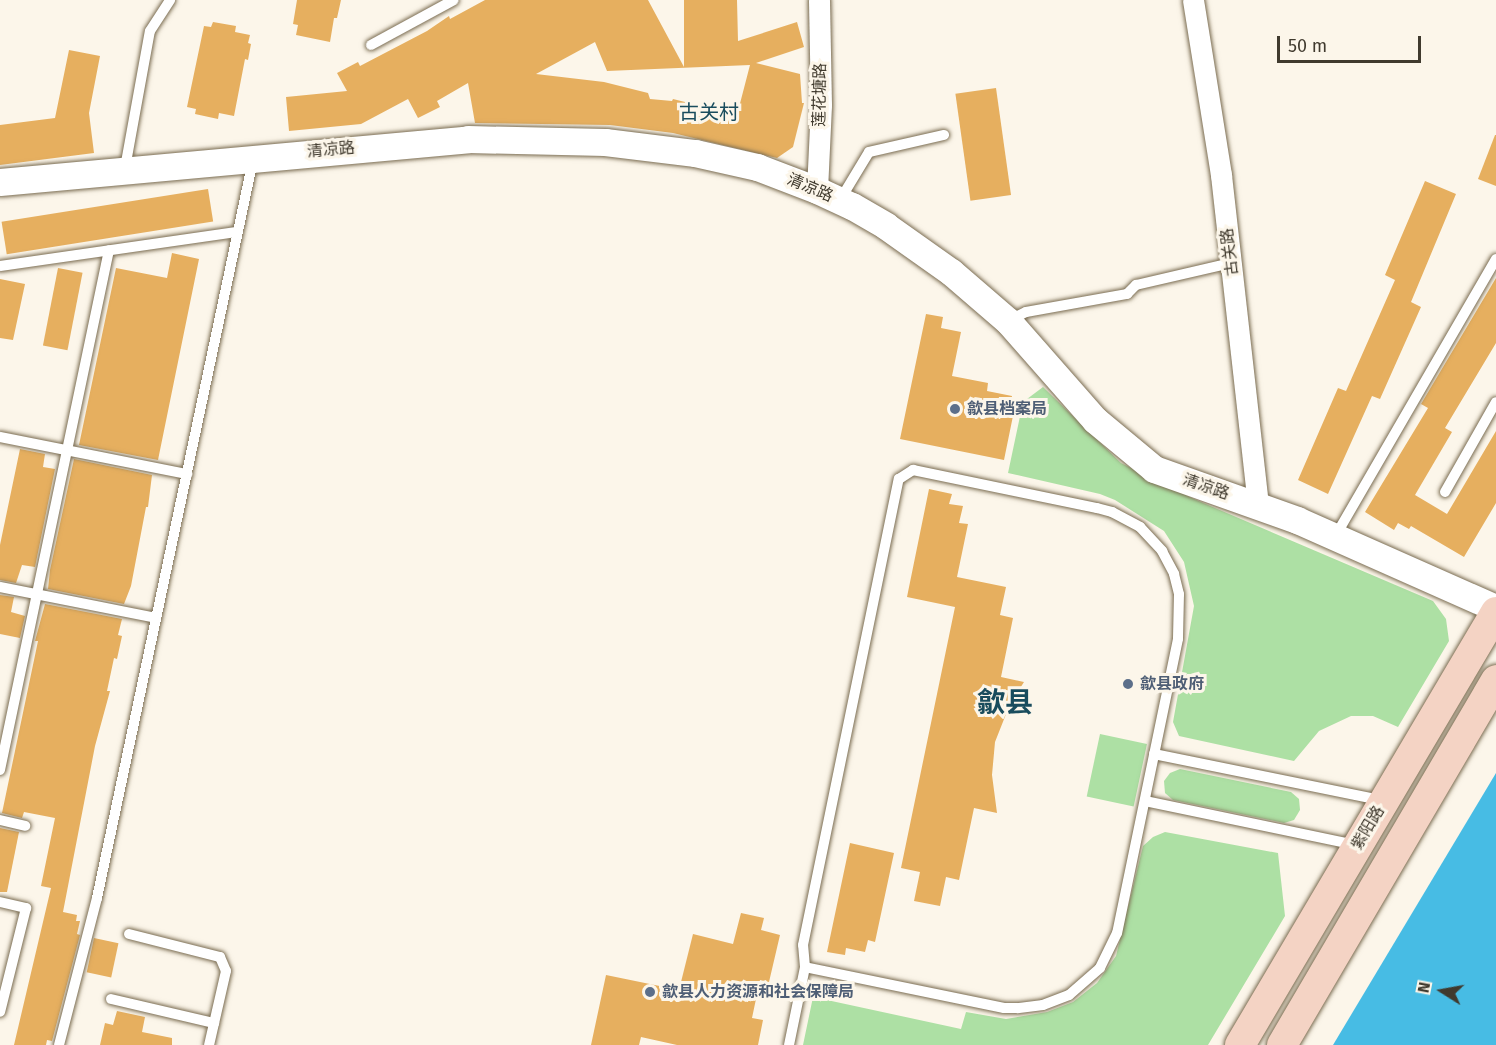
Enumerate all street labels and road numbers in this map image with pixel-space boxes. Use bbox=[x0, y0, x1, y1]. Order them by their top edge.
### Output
street label: 莲花塘路 bbox=[810, 63, 830, 127]
street label: 清凉路 bbox=[306, 138, 356, 162]
street label: 清凉路 bbox=[784, 170, 836, 206]
street label: 古关路 bbox=[1218, 227, 1242, 277]
street label: 清凉路 bbox=[1180, 470, 1232, 504]
street label: 紫阳路 bbox=[1347, 802, 1389, 854]

